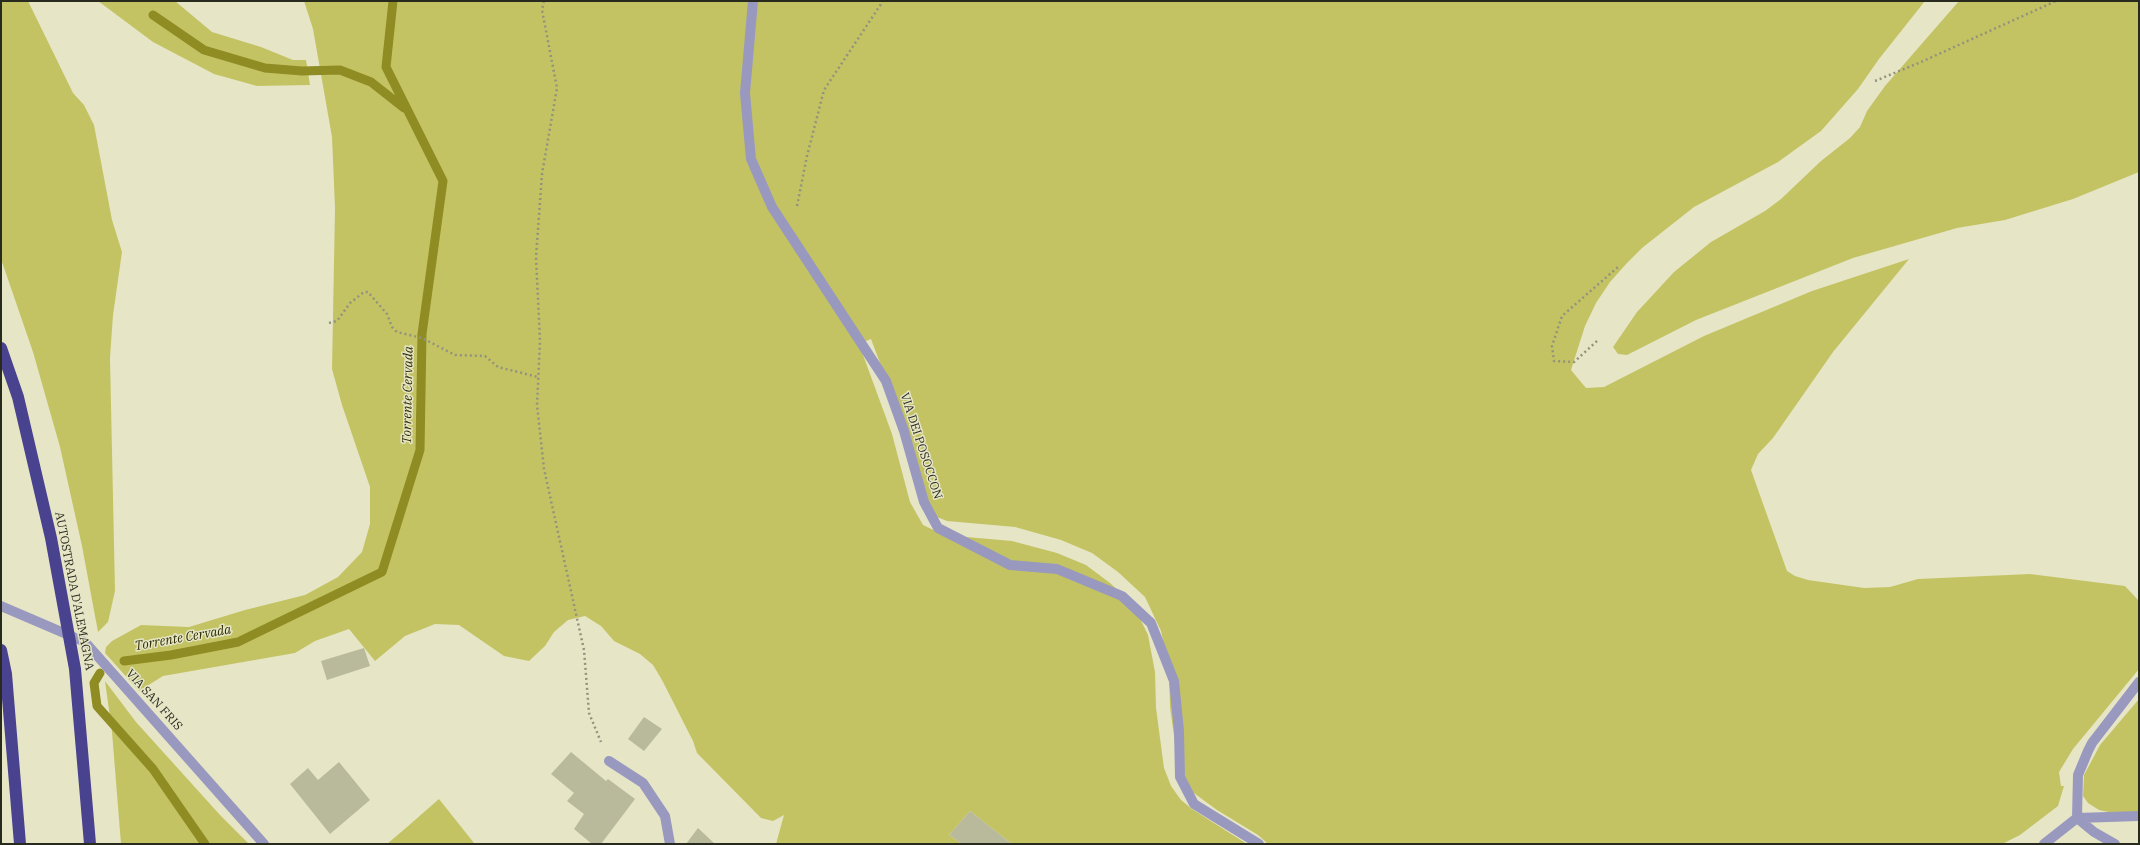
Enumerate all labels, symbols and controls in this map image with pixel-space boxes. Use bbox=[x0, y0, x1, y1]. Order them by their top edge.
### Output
water label: Torrente Cervada bbox=[399, 346, 417, 444]
street label: VIA DEI POSOCCON bbox=[897, 391, 945, 501]
street label: AUTOSTRADA D'ALEMAGNA bbox=[52, 511, 96, 671]
water label: Torrente Cervada bbox=[134, 622, 232, 654]
street label: VIA SAN FRIS bbox=[123, 666, 185, 734]

